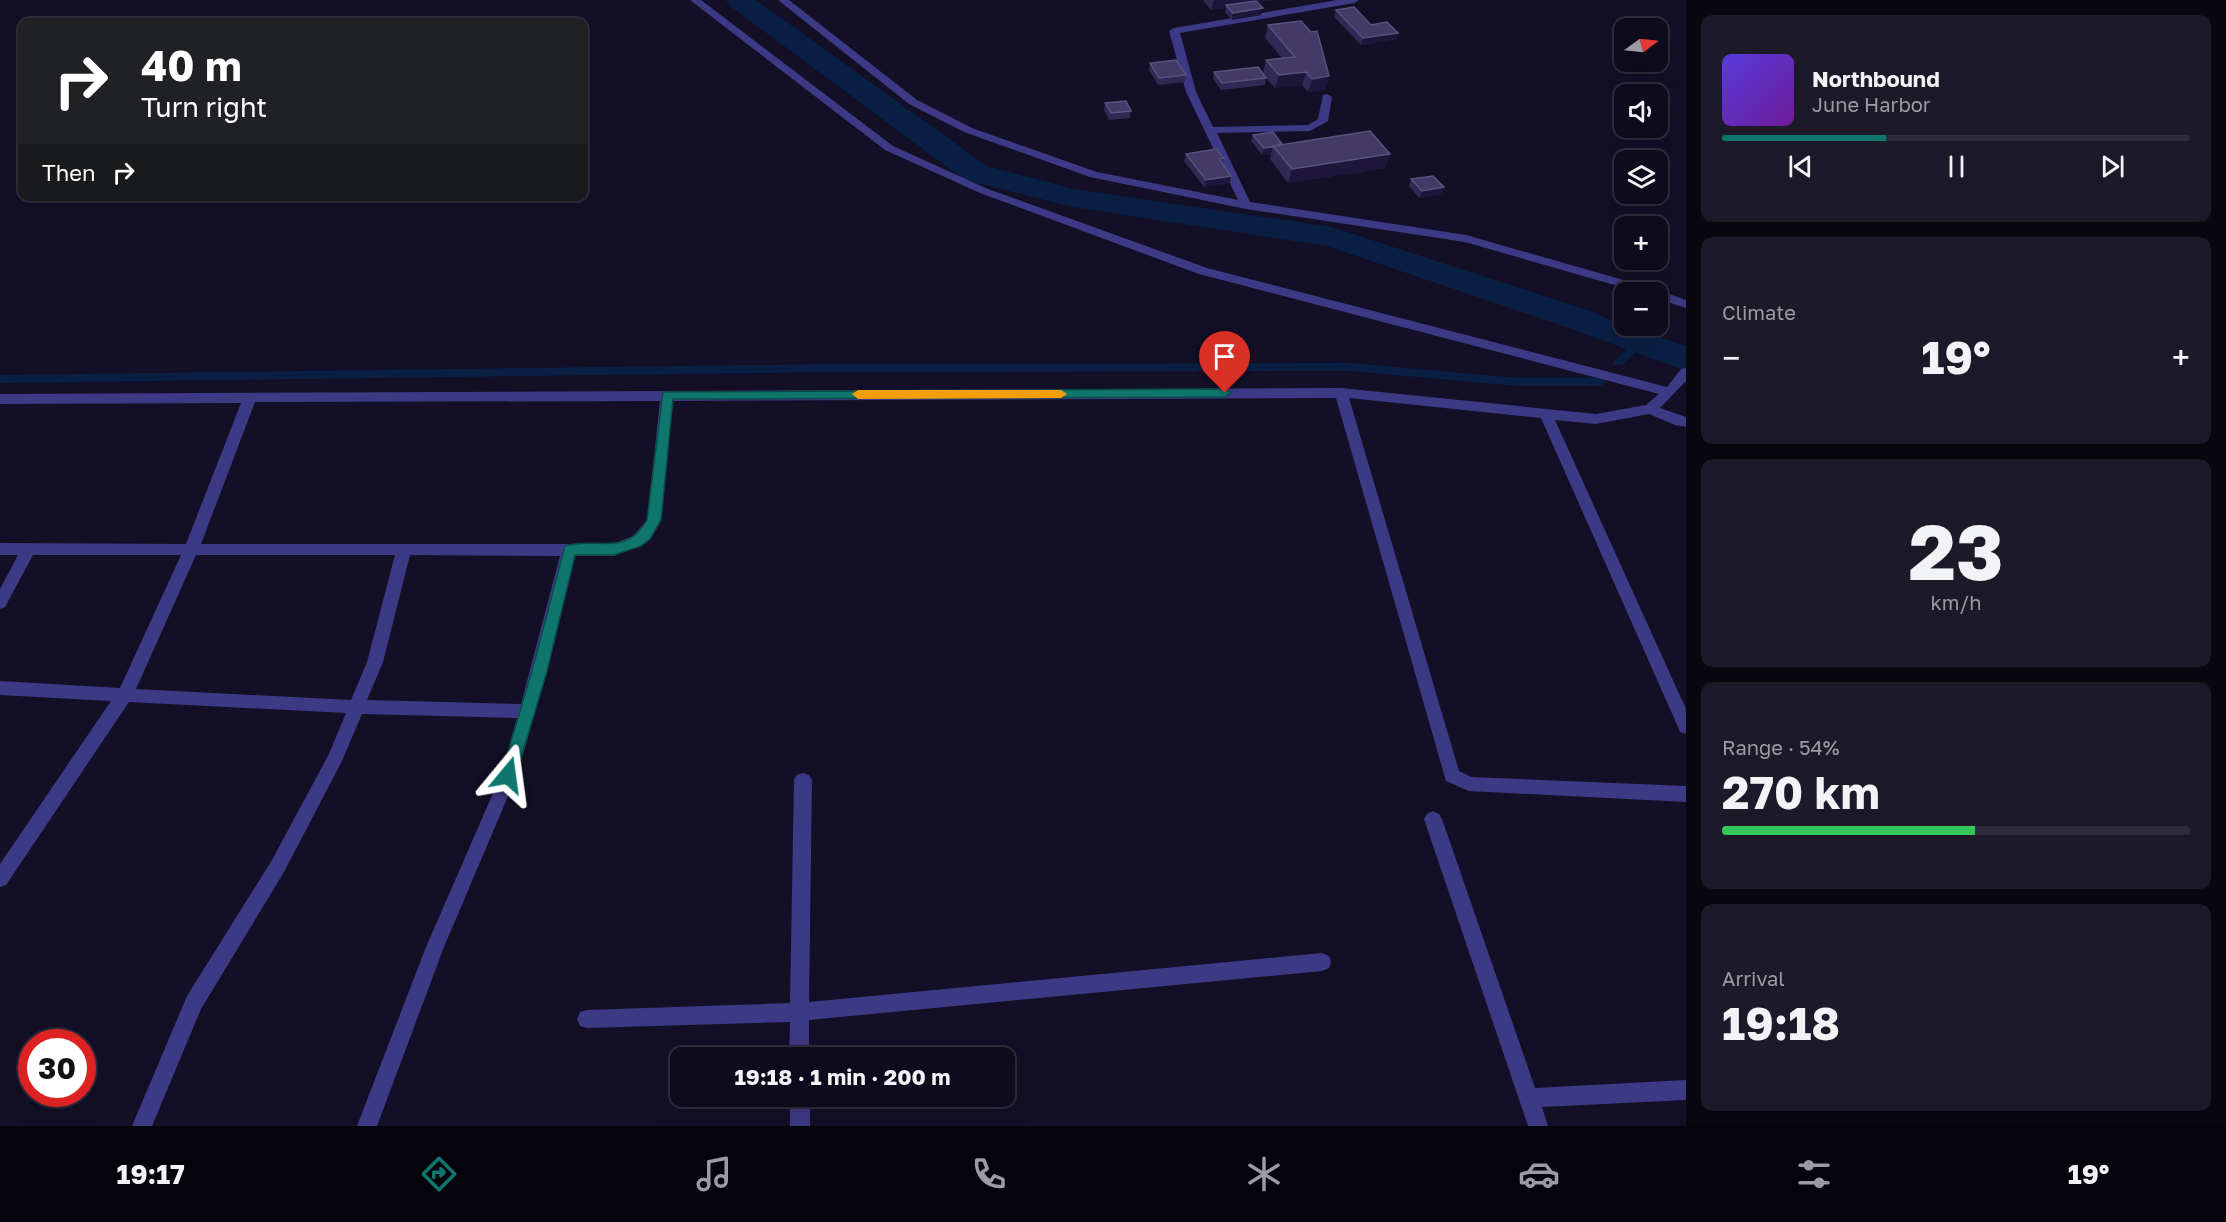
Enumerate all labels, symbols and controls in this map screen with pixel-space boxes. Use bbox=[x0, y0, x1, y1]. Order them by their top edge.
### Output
north arrow bbox=[1614, 18, 1668, 72]
map controls bbox=[1614, 18, 1668, 336]
text: 40 m bbox=[141, 40, 242, 90]
icon: right bbox=[42, 42, 120, 120]
text: Northbound bbox=[1812, 65, 1940, 92]
button: sound bbox=[1614, 84, 1668, 138]
text: Turn right bbox=[141, 91, 267, 123]
text: June Harbor bbox=[1812, 92, 1931, 116]
button: layers bbox=[1614, 150, 1668, 204]
icon: previous bbox=[1784, 150, 1817, 183]
icon: pause bbox=[1940, 150, 1973, 183]
icon: next bbox=[2096, 150, 2129, 183]
icon: right bbox=[107, 156, 140, 189]
text: Then bbox=[42, 159, 95, 186]
button: + bbox=[1614, 216, 1668, 270]
button: − bbox=[1614, 282, 1668, 336]
text: Climate bbox=[1722, 300, 1796, 324]
text: 19° bbox=[1921, 330, 1991, 384]
pin bbox=[1199, 331, 1250, 393]
text: − bbox=[1722, 338, 1740, 377]
text: + bbox=[2172, 338, 2190, 377]
icon: arrive bbox=[1208, 340, 1241, 373]
text: 23 bbox=[1908, 504, 2004, 597]
text: km/h bbox=[1931, 590, 1981, 614]
text: Range · 54% bbox=[1722, 735, 1840, 759]
position arrow bbox=[476, 743, 540, 807]
text: 270 km bbox=[1722, 765, 1880, 819]
text: Arrival bbox=[1722, 966, 1785, 990]
text: 19:18 bbox=[1722, 996, 1840, 1050]
speed limit sign: 30 bbox=[18, 1029, 96, 1107]
text: 19:18 · 1 min · 200 m bbox=[734, 1063, 951, 1090]
icon: directions bbox=[418, 1153, 460, 1195]
icon: music bbox=[693, 1153, 735, 1195]
icon: phone bbox=[968, 1153, 1010, 1195]
icon: climate bbox=[1243, 1153, 1285, 1195]
icon: car bbox=[1518, 1153, 1560, 1195]
icon: filters bbox=[1793, 1153, 1835, 1195]
text: 19:17 bbox=[117, 1158, 185, 1190]
text: 19° bbox=[2068, 1158, 2109, 1190]

